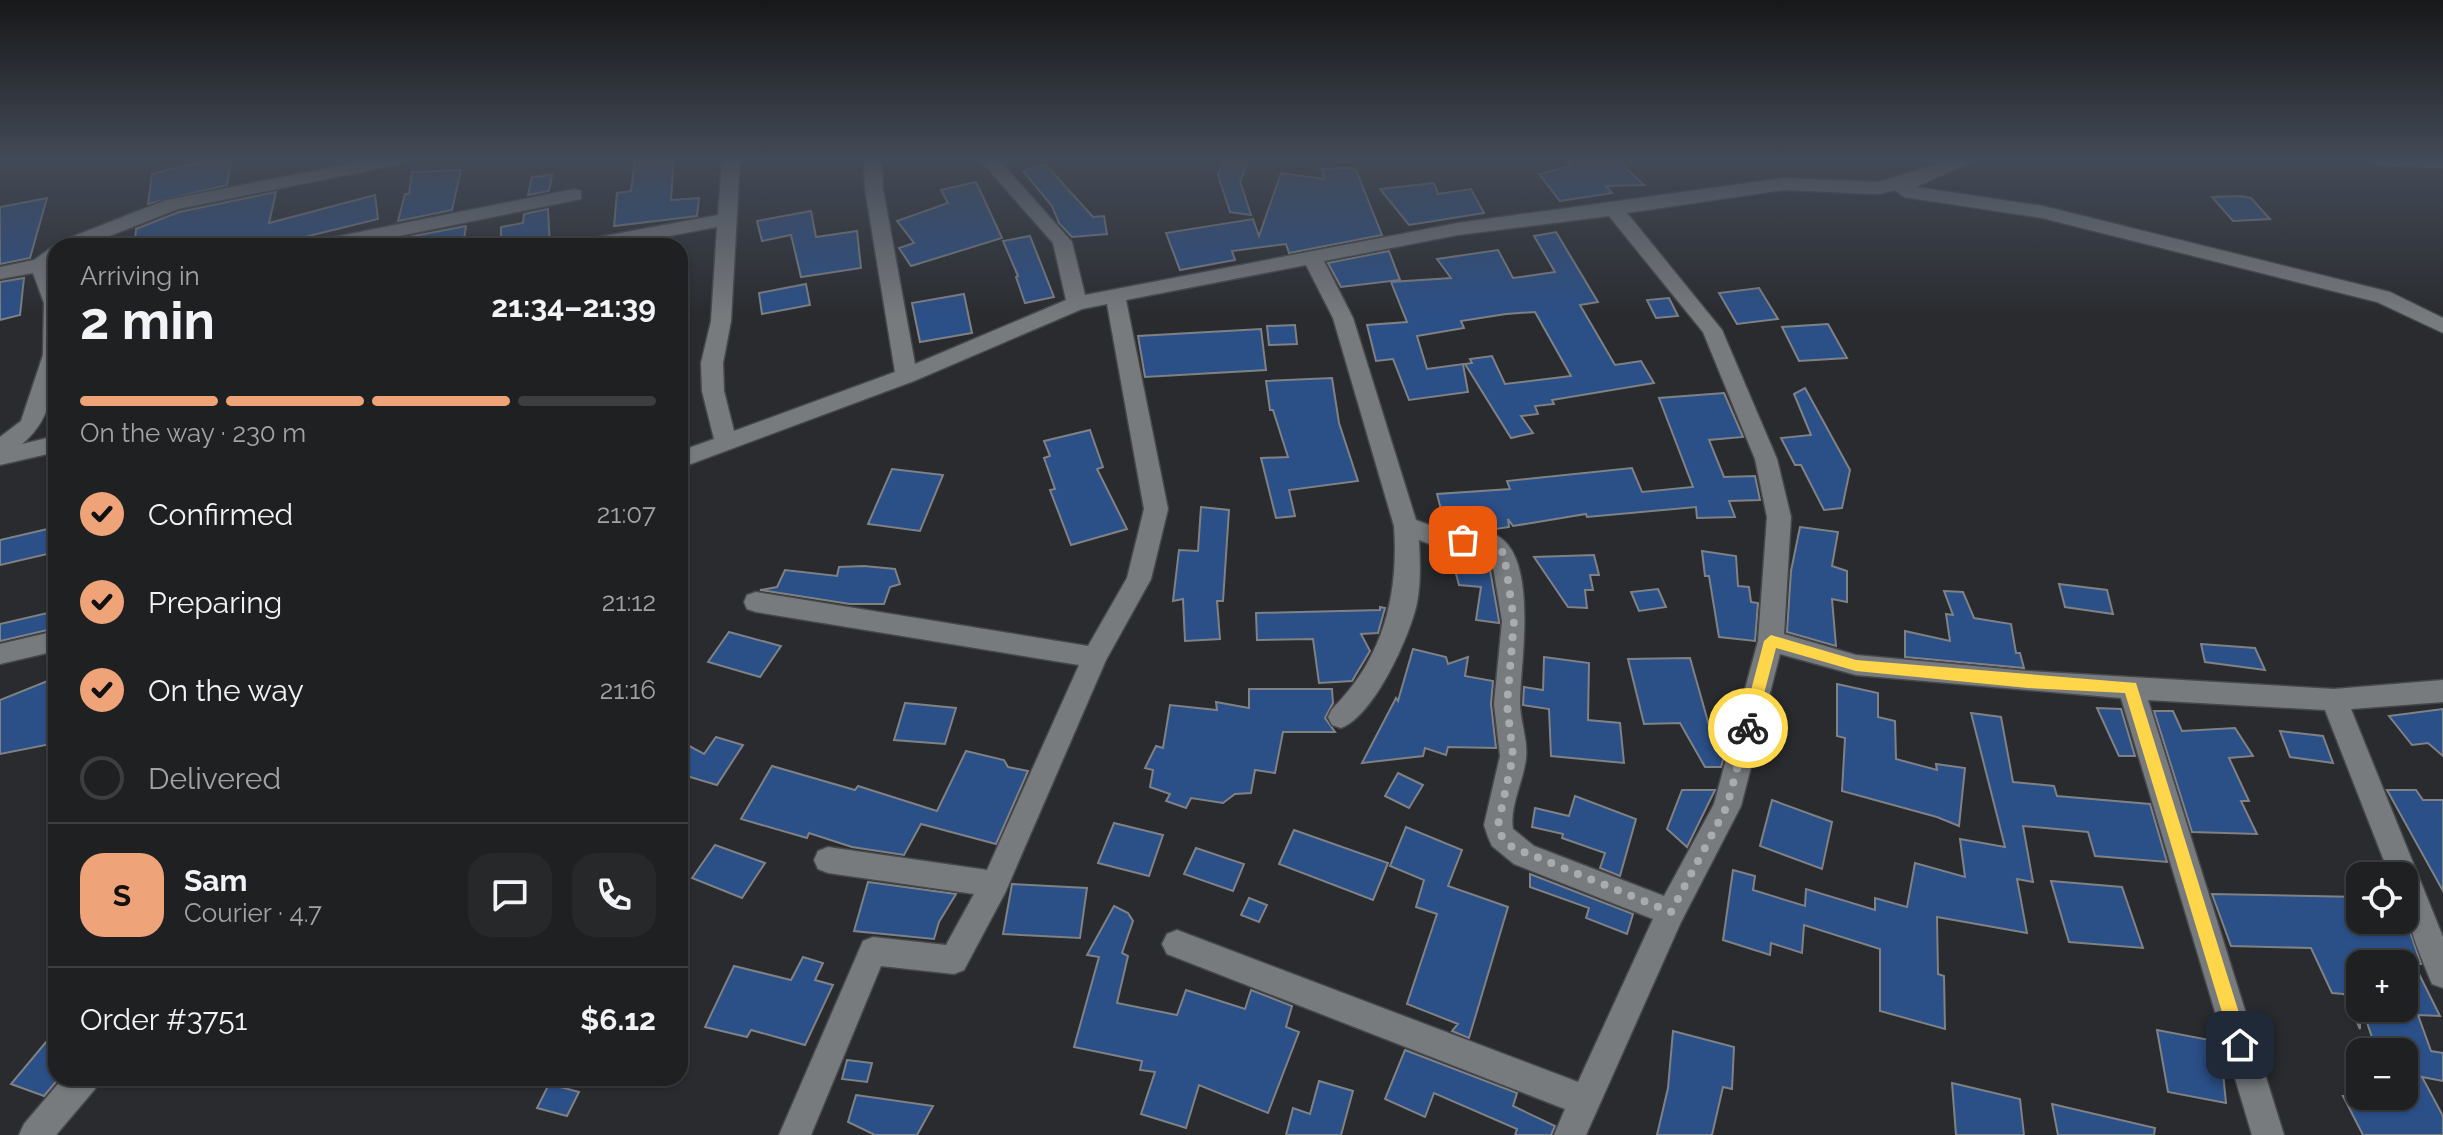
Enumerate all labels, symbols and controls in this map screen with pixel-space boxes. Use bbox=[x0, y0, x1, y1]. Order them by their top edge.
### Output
text: Arriving in bbox=[80, 261, 200, 291]
text: 21:34–21:39 bbox=[491, 289, 656, 324]
text: 2 min bbox=[80, 290, 215, 351]
text: On the way · 230 m bbox=[80, 418, 306, 448]
icon: check bbox=[80, 492, 124, 536]
text: Confirmed bbox=[148, 497, 293, 532]
text: 21:07 bbox=[597, 499, 656, 529]
pin bbox=[1429, 506, 1497, 574]
icon: bag bbox=[1441, 518, 1485, 562]
icon: check bbox=[80, 580, 124, 624]
text: Preparing bbox=[148, 585, 282, 620]
text: 21:12 bbox=[602, 587, 656, 617]
icon: check bbox=[80, 668, 124, 712]
text: On the way bbox=[148, 673, 304, 708]
text: 21:16 bbox=[600, 675, 656, 705]
courier bbox=[1708, 688, 1788, 768]
icon: bike bbox=[1726, 706, 1770, 750]
text: Delivered bbox=[148, 761, 281, 796]
button: chat bbox=[468, 853, 552, 937]
button: phone bbox=[572, 853, 656, 937]
map controls bbox=[2346, 862, 2418, 1110]
button: locate bbox=[2346, 862, 2418, 934]
text: Sam bbox=[184, 863, 247, 898]
text: S bbox=[113, 878, 131, 913]
text: Courier · 4.7 bbox=[184, 898, 322, 928]
button: + bbox=[2346, 950, 2418, 1022]
text: Order #3751 bbox=[80, 1002, 247, 1037]
text: $6.12 bbox=[580, 1002, 656, 1037]
pin bbox=[2206, 1011, 2274, 1079]
icon: home bbox=[2218, 1023, 2262, 1067]
button: − bbox=[2346, 1038, 2418, 1110]

